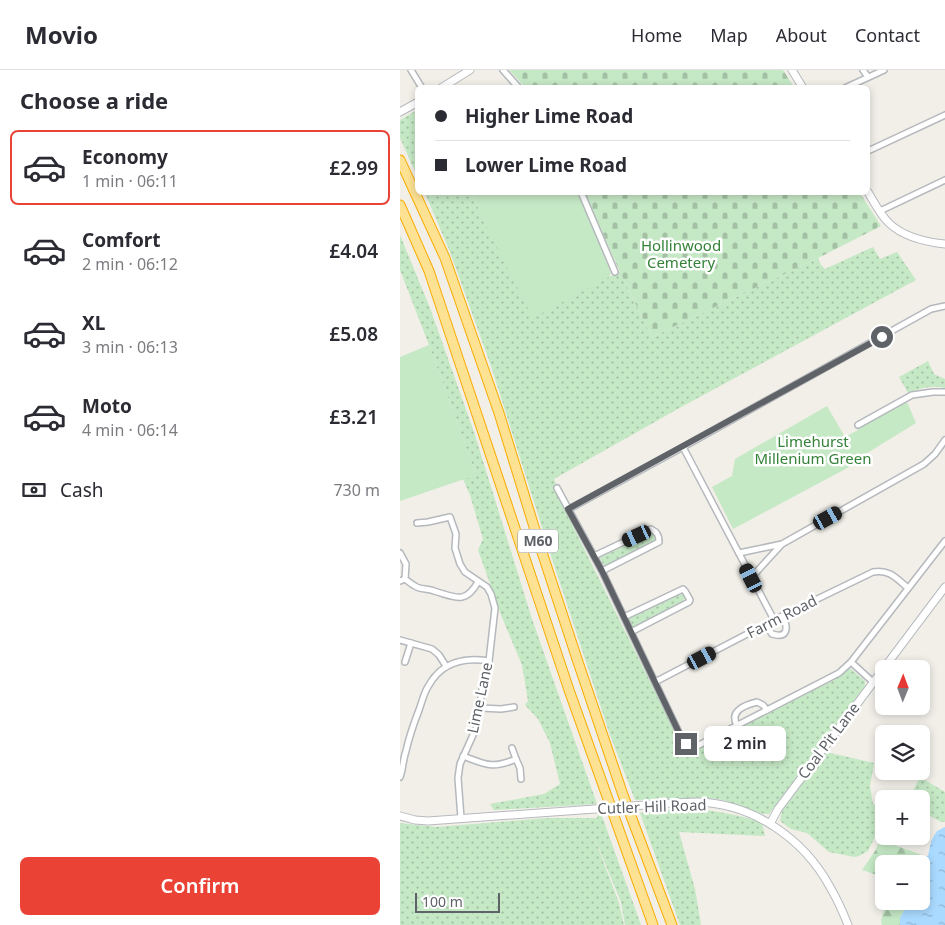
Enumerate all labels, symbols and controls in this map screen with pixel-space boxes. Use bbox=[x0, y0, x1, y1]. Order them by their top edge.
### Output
text: Movio bbox=[25, 18, 98, 51]
text: Home bbox=[631, 23, 682, 47]
text: Map bbox=[710, 23, 748, 47]
text: About bbox=[776, 23, 827, 47]
text: Contact bbox=[855, 23, 920, 47]
text: Choose a ride bbox=[20, 85, 168, 115]
text: Higher Lime Road bbox=[465, 103, 633, 129]
text: Economy bbox=[82, 144, 168, 170]
icon: car bbox=[22, 145, 67, 190]
text: Lower Lime Road bbox=[465, 152, 627, 178]
text: £2.99 bbox=[329, 155, 378, 181]
text: 1 min · 06:11 bbox=[82, 170, 178, 192]
text: Comfort bbox=[82, 227, 161, 253]
icon: car bbox=[22, 228, 67, 273]
park label: Hollinwood Cemetery bbox=[641, 235, 721, 272]
text: £4.04 bbox=[329, 238, 378, 264]
text: 2 min · 06:12 bbox=[82, 253, 178, 275]
text: XL bbox=[82, 310, 105, 336]
icon: car bbox=[22, 311, 67, 356]
text: £5.08 bbox=[329, 321, 378, 347]
route start bbox=[871, 326, 893, 348]
text: 3 min · 06:13 bbox=[82, 336, 178, 358]
text: Moto bbox=[82, 393, 132, 419]
icon: car bbox=[22, 394, 67, 439]
text: £3.21 bbox=[329, 404, 378, 430]
text: 4 min · 06:14 bbox=[82, 419, 178, 441]
park label: Limehurst Millenium Green bbox=[754, 431, 872, 468]
icon: cash bbox=[20, 476, 48, 504]
text: Cash bbox=[60, 477, 104, 503]
text: 730 m bbox=[333, 479, 380, 501]
car bbox=[811, 504, 844, 532]
car bbox=[620, 523, 653, 549]
road number: M60 bbox=[518, 530, 558, 552]
car bbox=[737, 561, 764, 595]
street label: Farm Road bbox=[743, 590, 820, 642]
car bbox=[685, 644, 718, 672]
street label: Lime Lane bbox=[462, 660, 496, 735]
north arrow bbox=[875, 660, 930, 715]
map controls bbox=[875, 660, 930, 910]
street label: Coal Pit Lane bbox=[793, 698, 864, 783]
button: layers bbox=[875, 725, 930, 780]
callout: 2 min bbox=[704, 726, 786, 762]
text: 2 min bbox=[723, 732, 767, 754]
route end bbox=[675, 733, 697, 755]
button: + bbox=[875, 790, 930, 845]
street label: Cutler Hill Road bbox=[597, 794, 707, 818]
button: − bbox=[875, 855, 930, 910]
button: Confirm bbox=[20, 857, 380, 915]
scale bar bbox=[415, 890, 500, 913]
text: 100 m bbox=[422, 892, 463, 911]

